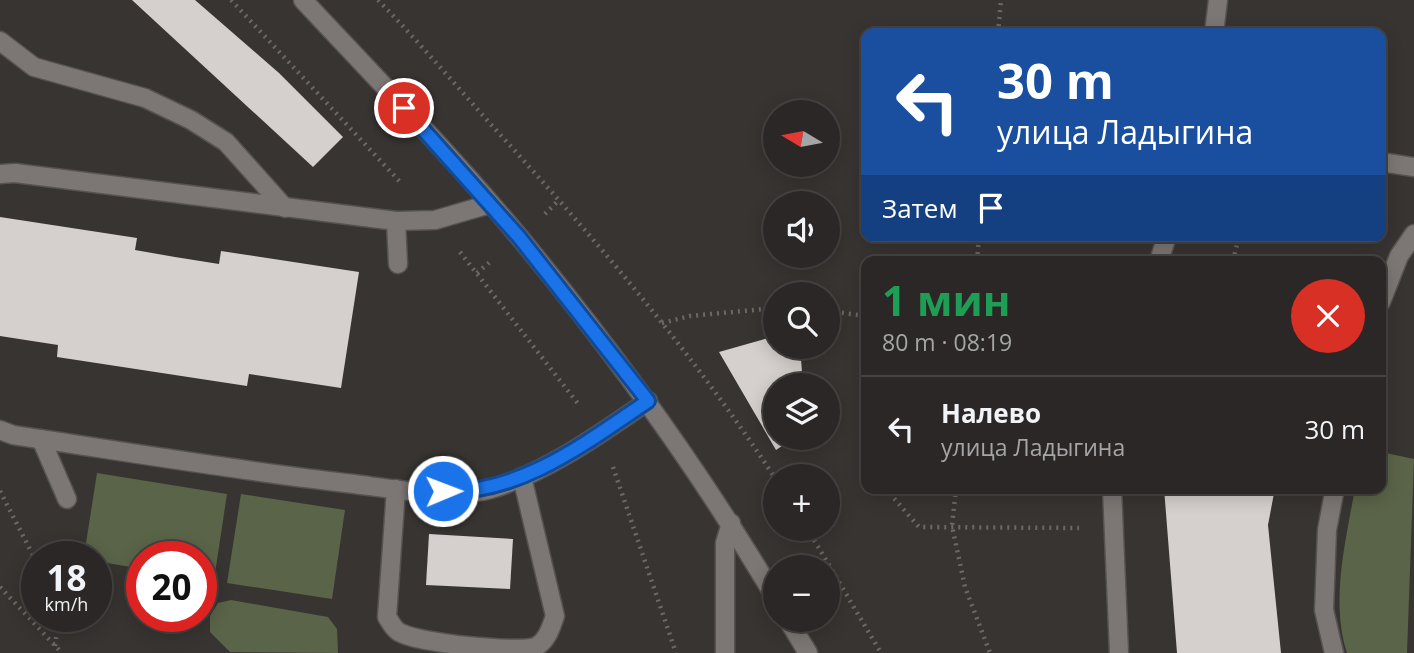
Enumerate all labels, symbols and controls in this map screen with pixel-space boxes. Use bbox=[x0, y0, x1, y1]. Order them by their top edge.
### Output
text: 30 m bbox=[997, 47, 1114, 113]
icon: left bbox=[882, 56, 973, 147]
pin bbox=[374, 78, 434, 138]
icon: arrive bbox=[385, 89, 423, 127]
north arrow bbox=[763, 100, 840, 177]
map controls bbox=[763, 100, 840, 632]
text: улица Ладыгина bbox=[997, 110, 1253, 153]
icon: arrive bbox=[972, 189, 1010, 227]
text: Затем bbox=[882, 190, 958, 226]
button: sound bbox=[763, 191, 840, 268]
text: 1 мин bbox=[882, 271, 1010, 328]
button: close bbox=[1291, 279, 1365, 353]
button: search bbox=[763, 282, 840, 359]
text: 80 m · 08:19 bbox=[882, 326, 1012, 358]
button: layers bbox=[763, 373, 840, 450]
text: Налево bbox=[941, 395, 1041, 431]
icon: left bbox=[882, 410, 920, 448]
text: 30 m bbox=[1304, 411, 1365, 447]
text: улица Ладыгина bbox=[941, 431, 1125, 463]
position arrow bbox=[406, 454, 480, 528]
button: + bbox=[763, 464, 840, 541]
speed limit sign: 20 bbox=[126, 541, 217, 632]
text: 18 bbox=[46, 554, 87, 601]
button: − bbox=[763, 555, 840, 632]
text: km/h bbox=[45, 592, 88, 616]

